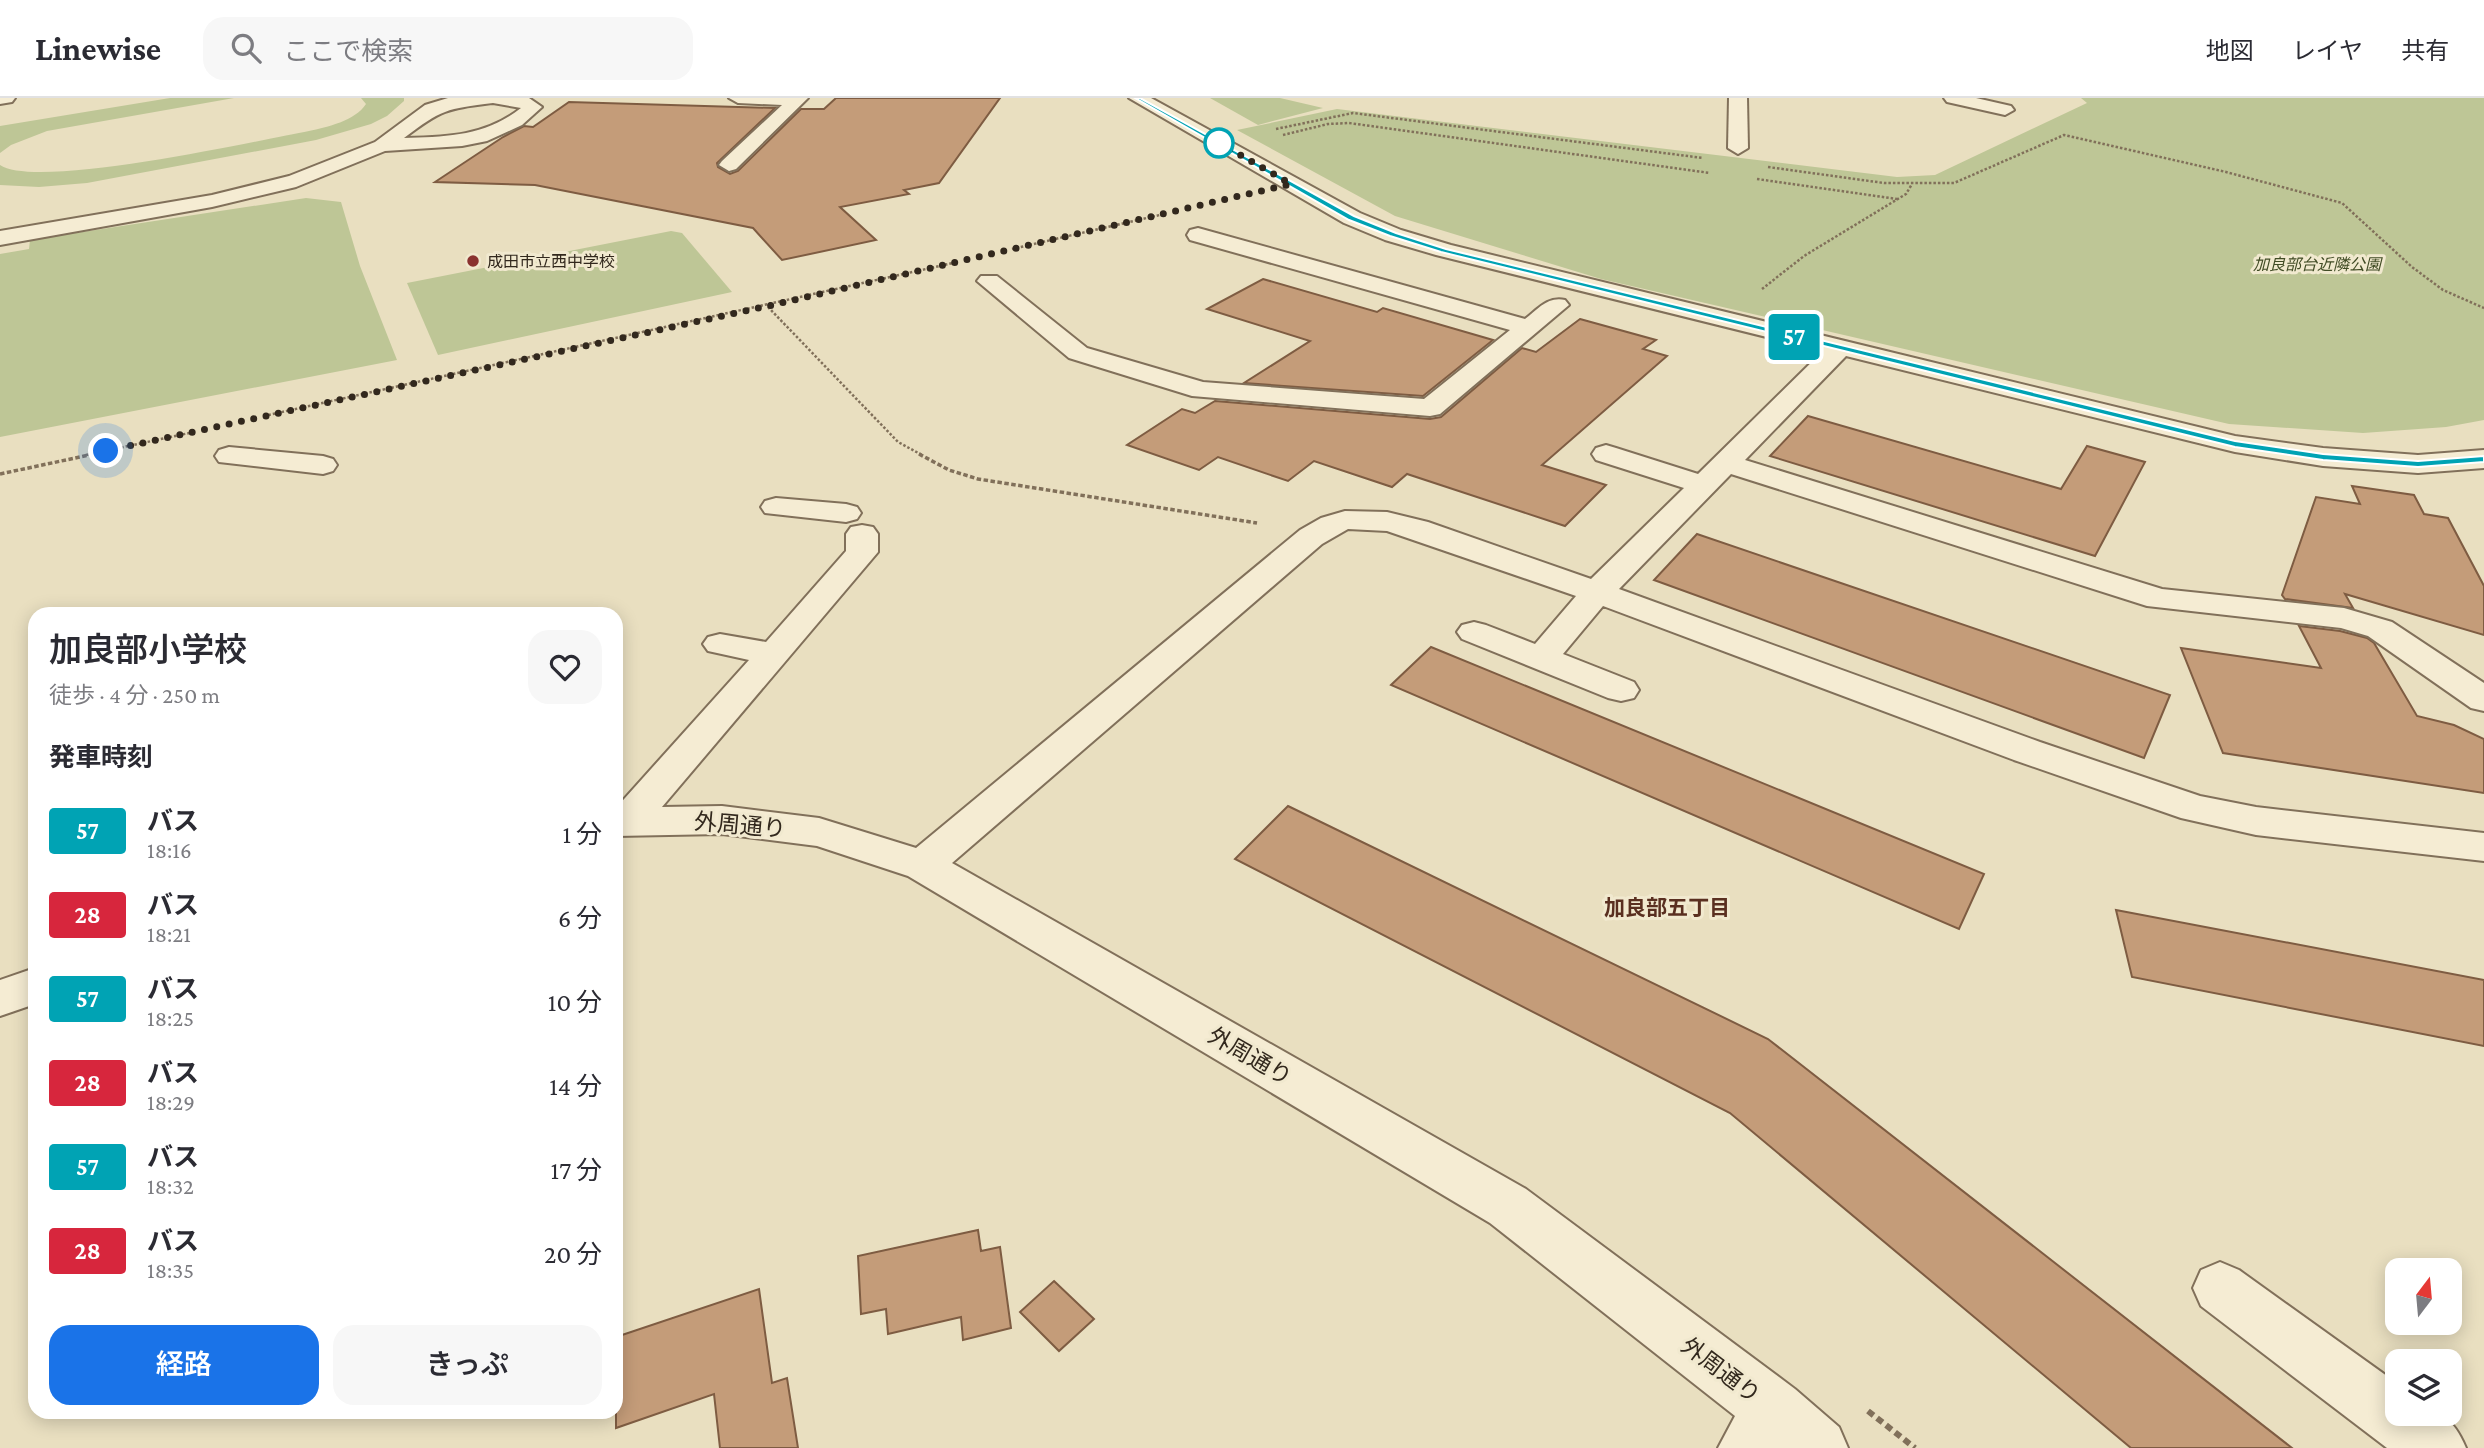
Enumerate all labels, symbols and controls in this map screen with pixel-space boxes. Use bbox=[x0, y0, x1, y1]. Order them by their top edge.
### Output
search box bbox=[203, 17, 693, 80]
icon: search bbox=[227, 29, 265, 67]
text: Linewise bbox=[35, 30, 161, 67]
text: ここで検索 bbox=[283, 37, 413, 66]
text: 地図 bbox=[2206, 37, 2254, 64]
text: レイヤ bbox=[2292, 37, 2363, 64]
text: 共有 bbox=[2401, 37, 2449, 64]
unlabelled marker bbox=[1204, 128, 1234, 158]
marker: 成田市立西中学校 bbox=[465, 253, 481, 269]
place label: 成田市立西中学校 bbox=[487, 253, 615, 270]
park label: 加良部台近隣公園 bbox=[2253, 256, 2383, 273]
line badge: 57 bbox=[1762, 314, 1826, 360]
text: 57 bbox=[1783, 323, 1805, 350]
your location bbox=[88, 433, 123, 468]
button: heart bbox=[528, 630, 602, 704]
text: 加良部小学校 bbox=[49, 631, 247, 668]
text: 徒歩 · 4 分 · 250 m bbox=[49, 682, 220, 708]
text: 発車時刻 bbox=[49, 743, 153, 772]
text: バス bbox=[147, 807, 199, 836]
street label: 外周通り bbox=[693, 808, 787, 842]
text: 57 bbox=[76, 817, 99, 844]
text: 1 分 bbox=[562, 820, 602, 849]
text: 18:16 bbox=[147, 837, 192, 863]
text: バス bbox=[147, 891, 199, 920]
district label: 加良部五丁目 bbox=[1604, 896, 1730, 920]
text: 28 bbox=[74, 901, 101, 928]
text: 6 分 bbox=[558, 904, 602, 933]
text: 18:21 bbox=[147, 921, 191, 947]
text: バス bbox=[147, 975, 199, 1004]
text: 57 bbox=[76, 985, 99, 1012]
text: 10 分 bbox=[548, 988, 602, 1017]
text: 18:25 bbox=[147, 1005, 194, 1031]
street label: 外周通り bbox=[1204, 1022, 1296, 1090]
text: バス bbox=[147, 1059, 199, 1088]
text: 28 bbox=[74, 1069, 101, 1096]
text: 14 分 bbox=[549, 1072, 602, 1101]
text: 18:29 bbox=[147, 1089, 195, 1115]
text: バス bbox=[147, 1143, 199, 1172]
text: 57 bbox=[76, 1153, 99, 1180]
text: 17 分 bbox=[551, 1156, 602, 1185]
text: 18:32 bbox=[147, 1173, 194, 1199]
text: バス bbox=[147, 1227, 199, 1256]
text: 28 bbox=[74, 1237, 101, 1264]
text: 20 分 bbox=[544, 1240, 602, 1269]
text: 18:35 bbox=[147, 1257, 194, 1283]
north arrow bbox=[2385, 1258, 2462, 1335]
map controls bbox=[2385, 1258, 2462, 1426]
button: 経路 bbox=[49, 1325, 319, 1405]
button: きっぷ bbox=[333, 1325, 602, 1405]
street label: 外周通り bbox=[1676, 1332, 1766, 1408]
button: layers bbox=[2385, 1349, 2462, 1426]

